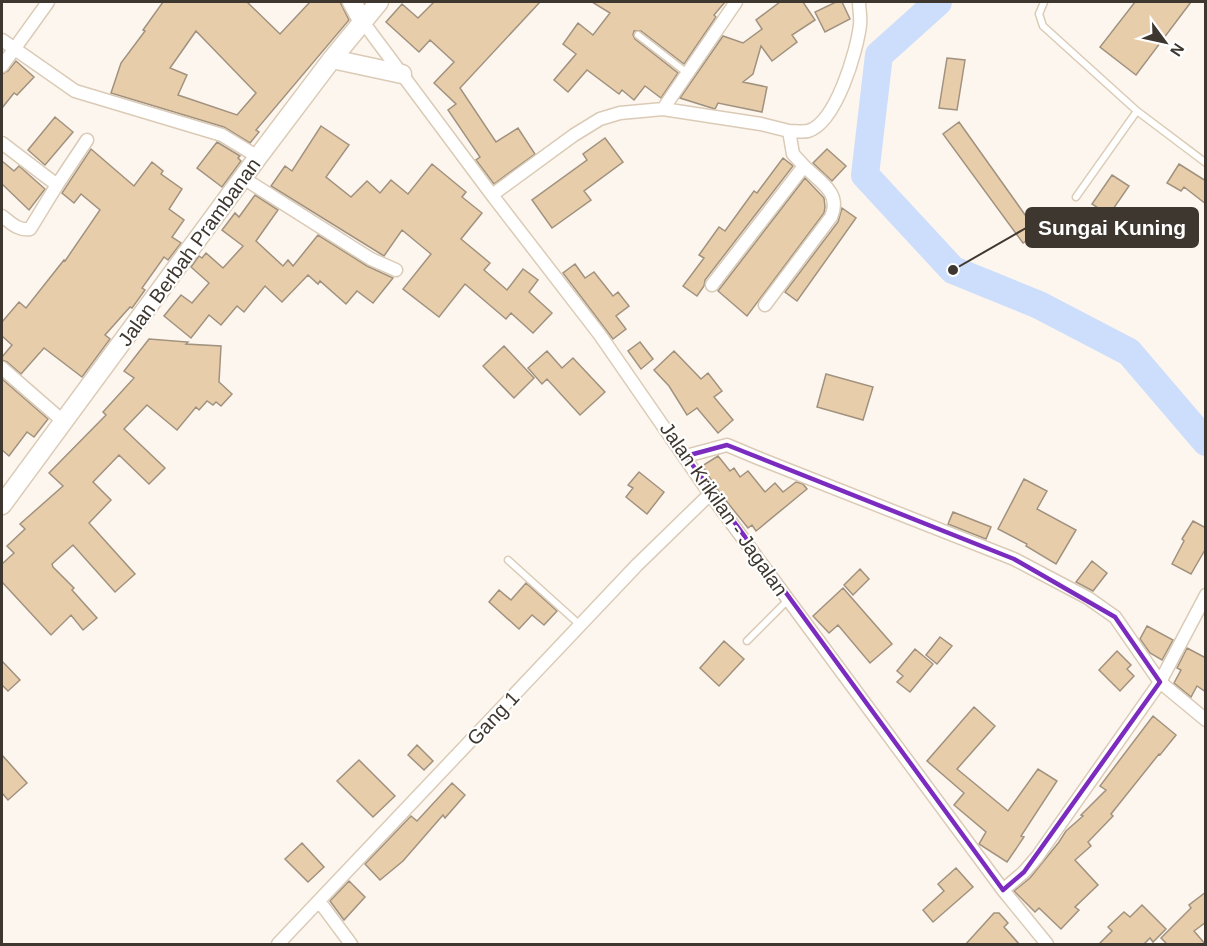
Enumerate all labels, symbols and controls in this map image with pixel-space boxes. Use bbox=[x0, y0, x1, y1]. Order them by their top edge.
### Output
north arrow bbox=[1135, 12, 1195, 72]
text: N bbox=[1167, 40, 1187, 59]
street label: Jalan Berbah Prambanan bbox=[113, 154, 265, 350]
callout: Sungai Kuning bbox=[1026, 208, 1198, 247]
text: Sungai Kuning bbox=[1038, 216, 1186, 239]
street label: Jalan Krikilan - Jagalan bbox=[656, 418, 792, 600]
street label: Gang 1 bbox=[463, 687, 523, 749]

